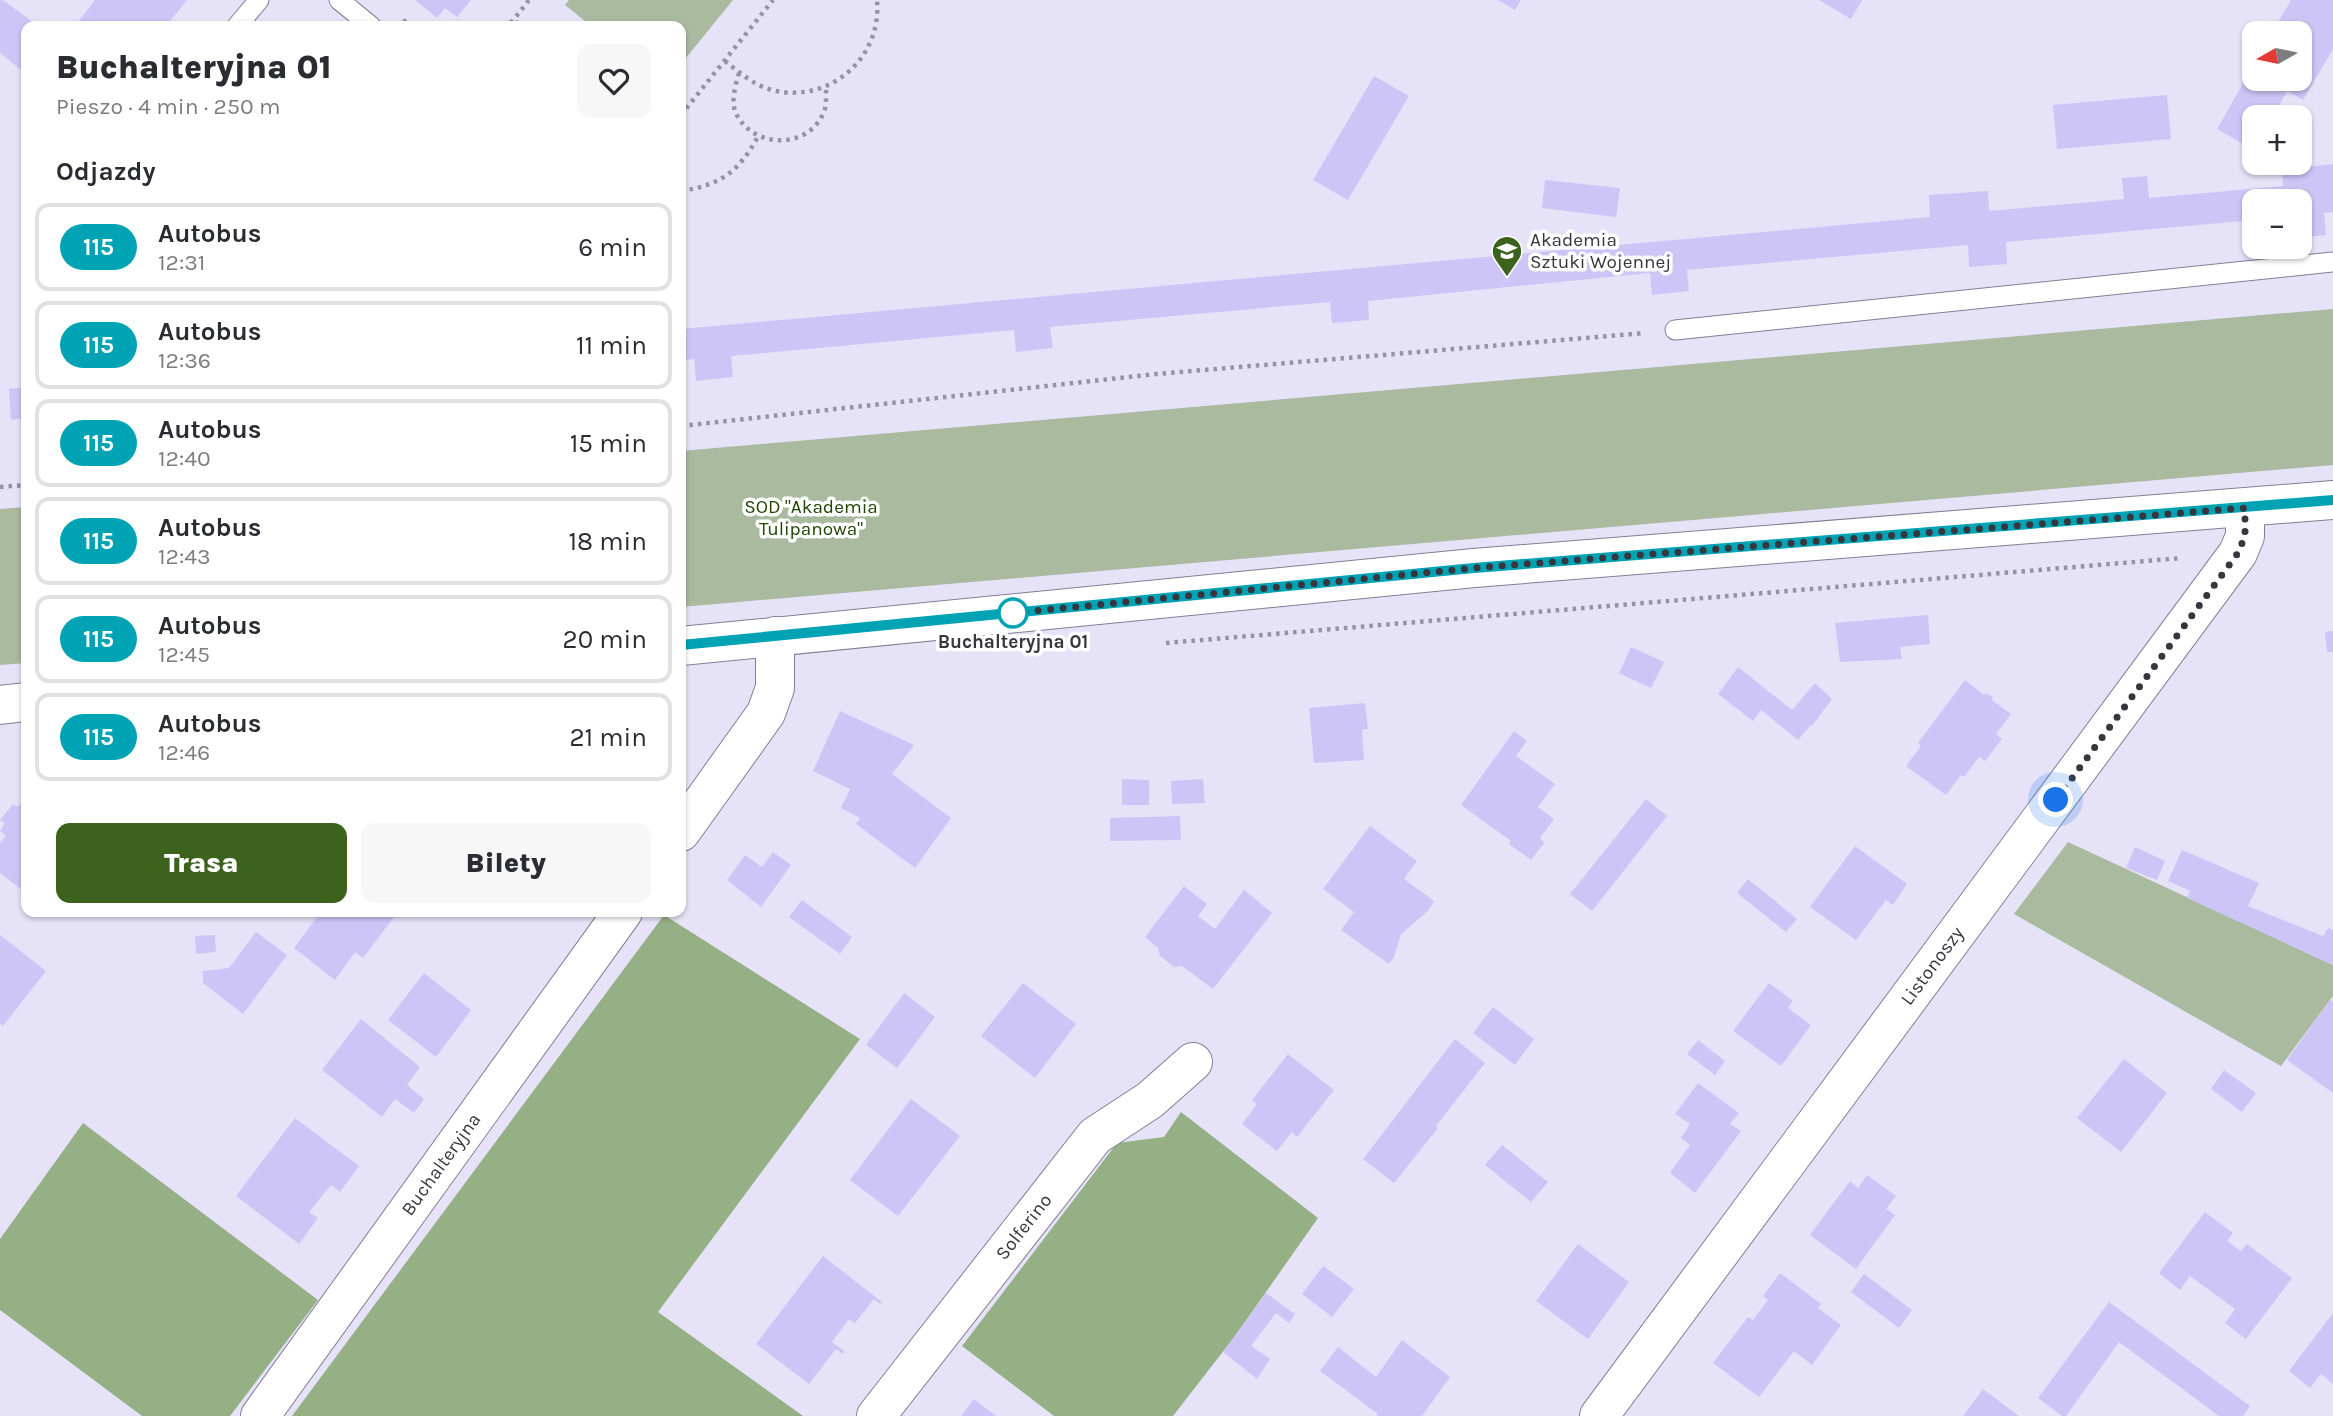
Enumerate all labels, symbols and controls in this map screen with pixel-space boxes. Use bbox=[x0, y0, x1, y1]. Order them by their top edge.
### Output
north arrow bbox=[2242, 21, 2312, 91]
map controls bbox=[2242, 21, 2312, 259]
button: heart bbox=[577, 44, 651, 118]
text: Buchalteryjna 01 bbox=[56, 48, 331, 86]
text: Pieszo · 4 min · 250 m bbox=[56, 93, 281, 120]
button: + bbox=[2242, 105, 2312, 175]
text: Odjazdy bbox=[56, 156, 156, 187]
button: − bbox=[2242, 189, 2312, 259]
text: Autobus bbox=[158, 218, 262, 249]
place label: Akademia Sztuki Wojennej bbox=[1530, 229, 1671, 273]
text: 6 min bbox=[578, 232, 647, 263]
text: 115 bbox=[83, 233, 114, 261]
school or university icon: Akademia Sztuki Wojennej bbox=[1490, 234, 1524, 278]
text: 12:31 bbox=[158, 249, 205, 276]
text: Autobus bbox=[158, 316, 262, 347]
text: 11 min bbox=[576, 330, 647, 361]
text: 115 bbox=[83, 331, 114, 359]
text: 12:36 bbox=[158, 347, 211, 374]
text: Autobus bbox=[158, 414, 262, 445]
text: 15 min bbox=[570, 428, 647, 459]
text: 115 bbox=[83, 429, 114, 457]
text: 12:40 bbox=[158, 445, 211, 472]
park label: SOD "Akademia Tulipanowa" bbox=[744, 496, 878, 540]
text: Autobus bbox=[158, 512, 262, 543]
text: 18 min bbox=[568, 526, 647, 557]
text: 115 bbox=[83, 527, 114, 555]
text: 12:43 bbox=[158, 543, 211, 570]
marker: Buchalteryjna 01 bbox=[998, 598, 1028, 628]
text: Autobus bbox=[158, 610, 262, 641]
text: 20 min bbox=[563, 624, 647, 655]
text: 115 bbox=[83, 625, 114, 653]
place label: Buchalteryjna 01 bbox=[938, 631, 1088, 653]
text: 12:45 bbox=[158, 641, 210, 668]
text: Autobus bbox=[158, 708, 262, 739]
text: 21 min bbox=[569, 722, 647, 753]
text: 115 bbox=[83, 723, 114, 751]
text: 12:46 bbox=[158, 739, 210, 766]
your location bbox=[2038, 782, 2073, 817]
button: Trasa bbox=[56, 823, 347, 903]
button: Bilety bbox=[361, 823, 651, 903]
street label: Listonoszy bbox=[1896, 922, 1968, 1009]
street label: Buchalteryjna bbox=[397, 1109, 485, 1220]
street label: Solferino bbox=[991, 1189, 1057, 1264]

